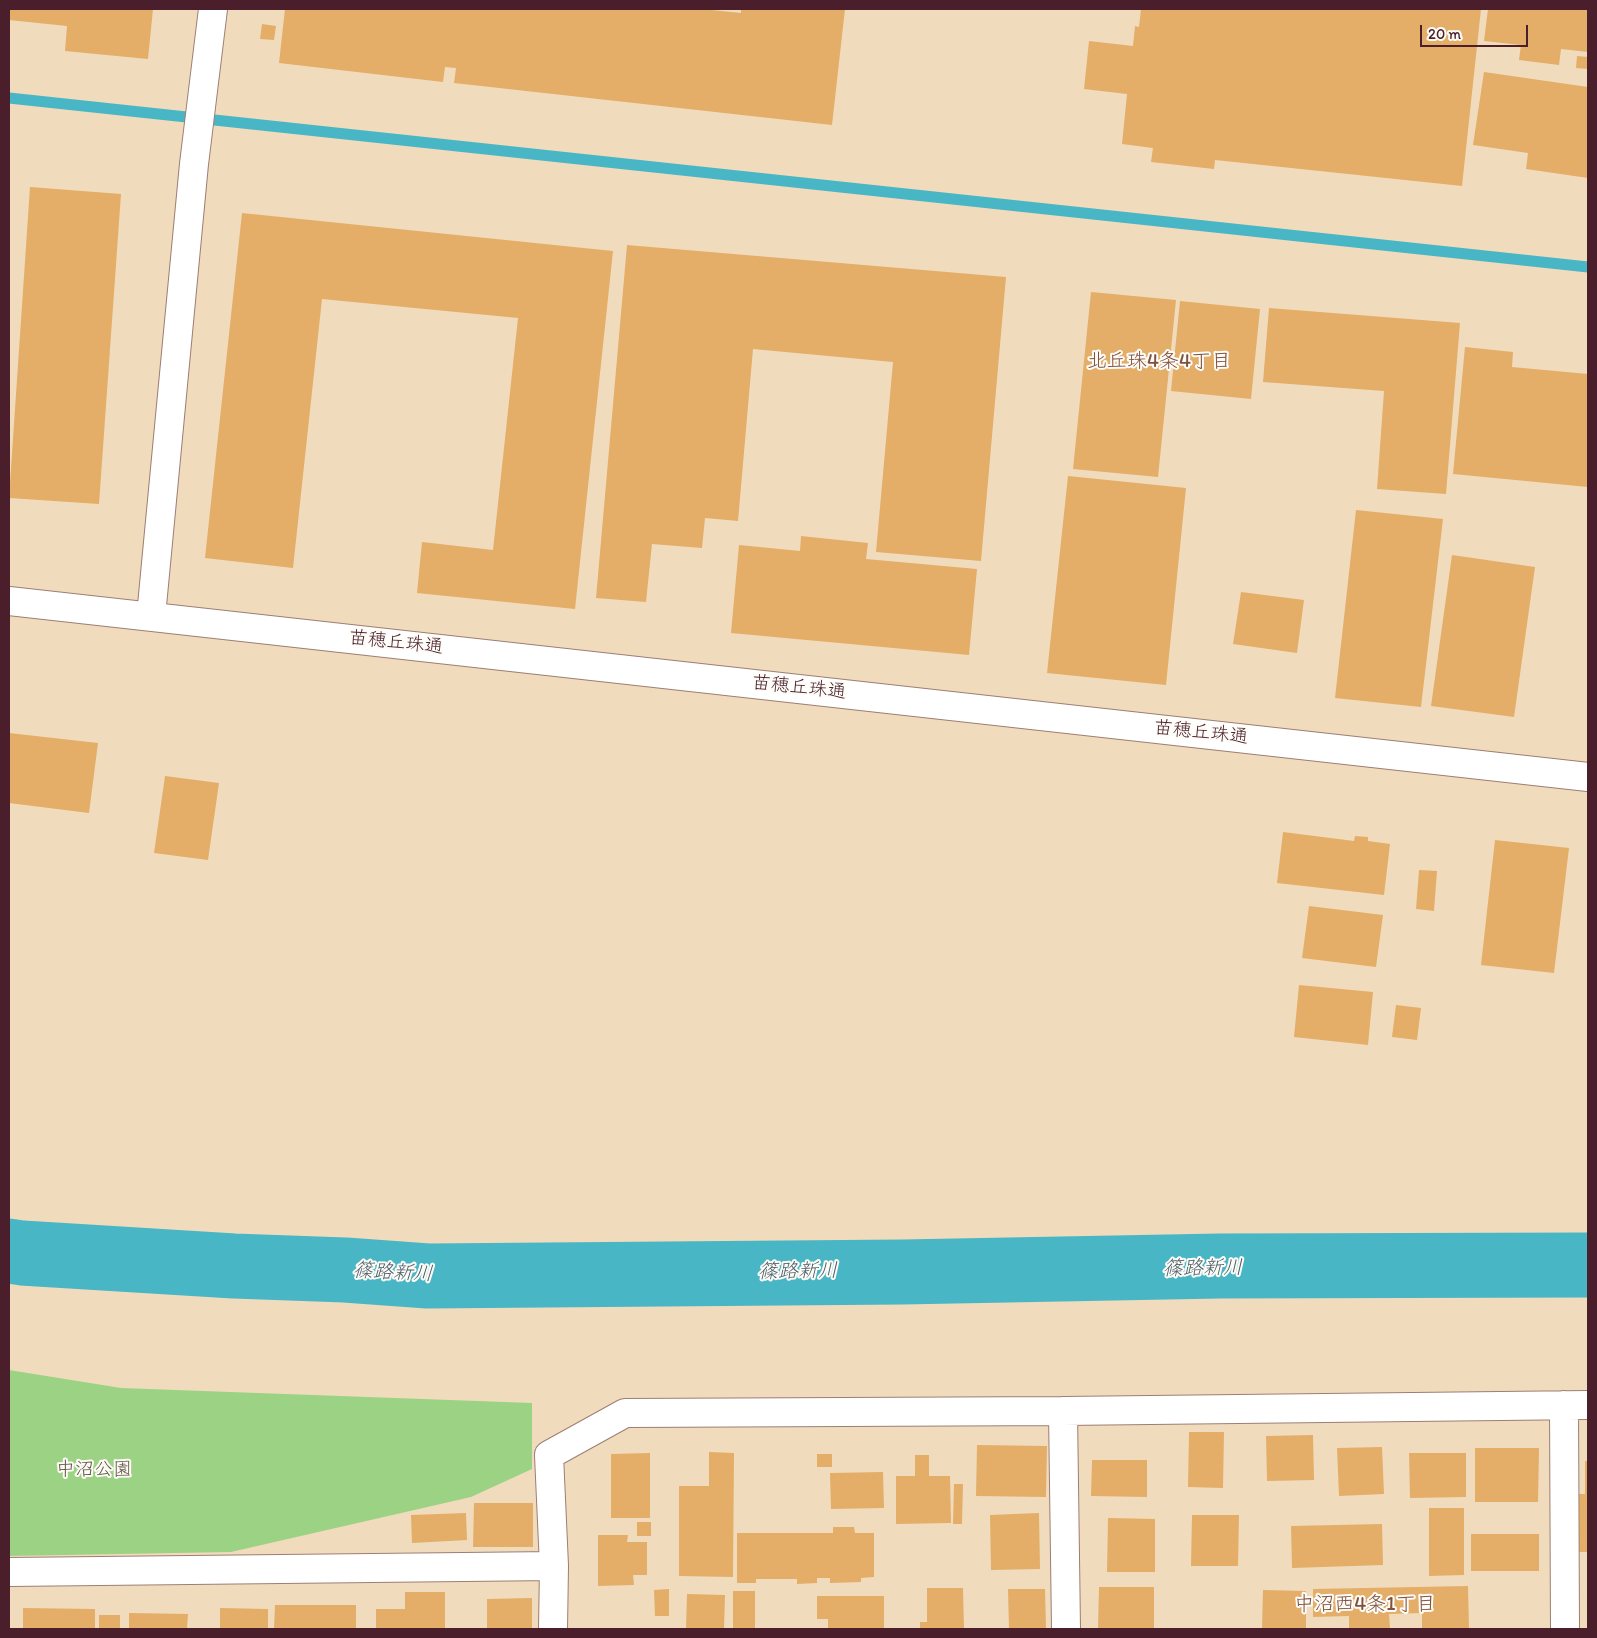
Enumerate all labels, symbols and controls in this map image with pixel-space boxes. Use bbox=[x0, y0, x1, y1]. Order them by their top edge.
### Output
scale bar bbox=[1422, 15, 1530, 47]
text: 20 m bbox=[1428, 25, 1461, 43]
district label: 北丘珠4条4丁目 bbox=[1087, 350, 1231, 374]
street label: 苗穂丘珠通 bbox=[348, 627, 444, 659]
street label: 苗穂丘珠通 bbox=[751, 672, 847, 704]
street label: 苗穂丘珠通 bbox=[1153, 717, 1249, 749]
water label: 篠路新川 bbox=[1163, 1256, 1243, 1282]
water label: 篠路新川 bbox=[352, 1259, 434, 1287]
water label: 篠路新川 bbox=[758, 1259, 838, 1285]
park label: 中沼公園 bbox=[56, 1459, 132, 1481]
district label: 中沼西4条1丁目 bbox=[1294, 1593, 1436, 1617]

